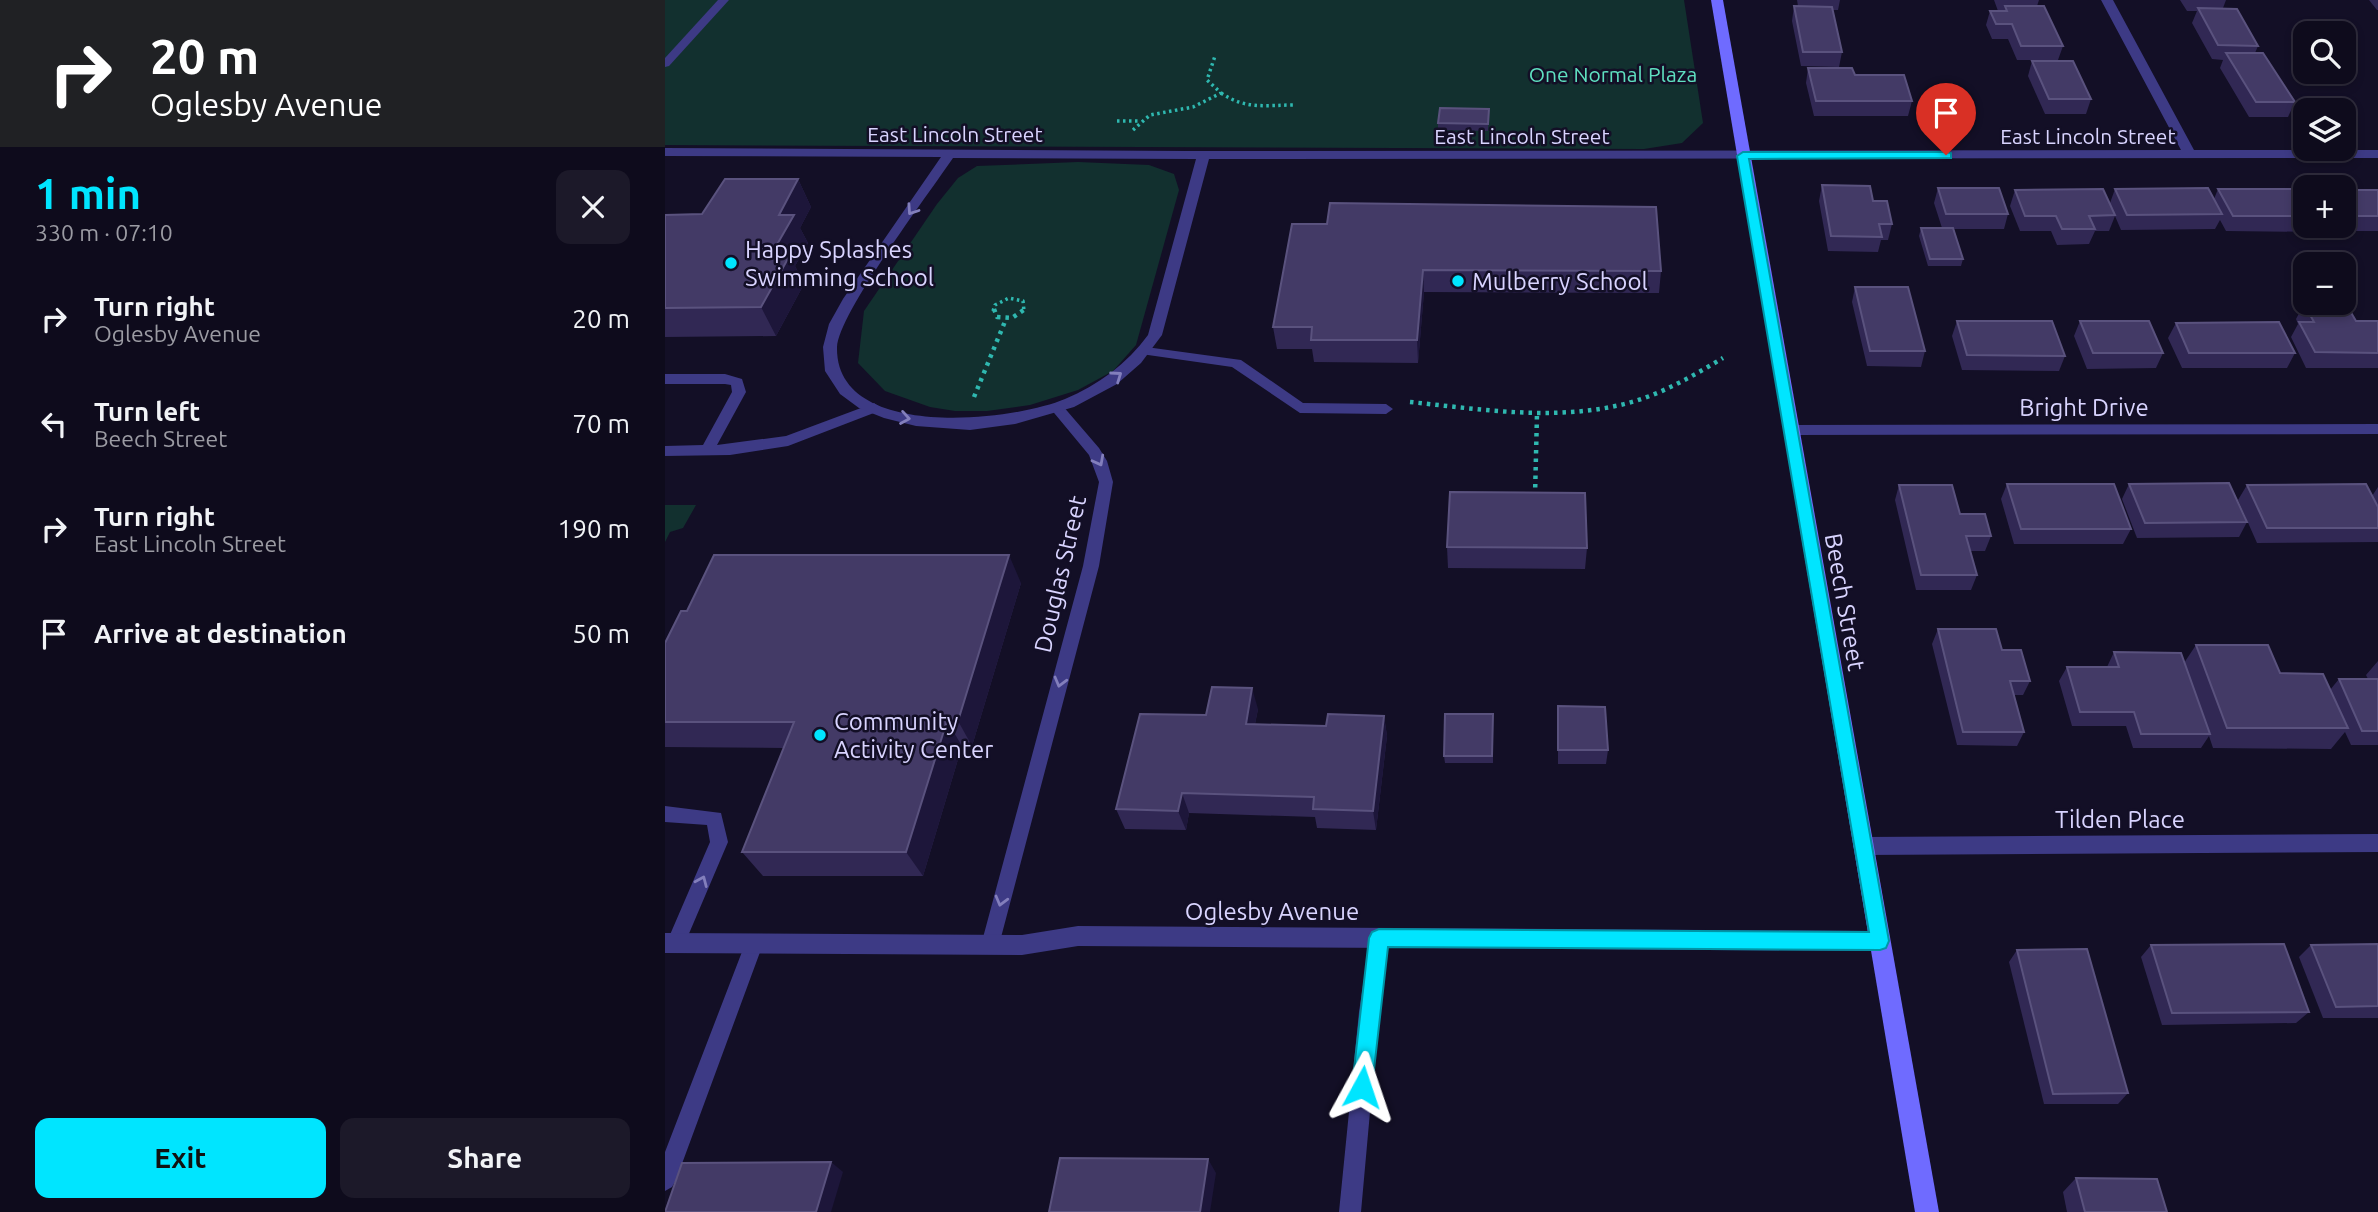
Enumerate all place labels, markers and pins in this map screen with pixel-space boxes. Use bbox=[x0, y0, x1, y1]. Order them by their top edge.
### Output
pin bbox=[1916, 83, 1976, 155]
place label: Happy Splashes Swimming School bbox=[745, 236, 934, 291]
marker: Happy Splashes Swimming School bbox=[723, 255, 739, 271]
place label: Mulberry School bbox=[1472, 268, 1648, 295]
marker: Mulberry School bbox=[1450, 273, 1466, 289]
place label: Community Activity Center bbox=[834, 708, 993, 763]
marker: Community Activity Center bbox=[812, 727, 828, 743]

